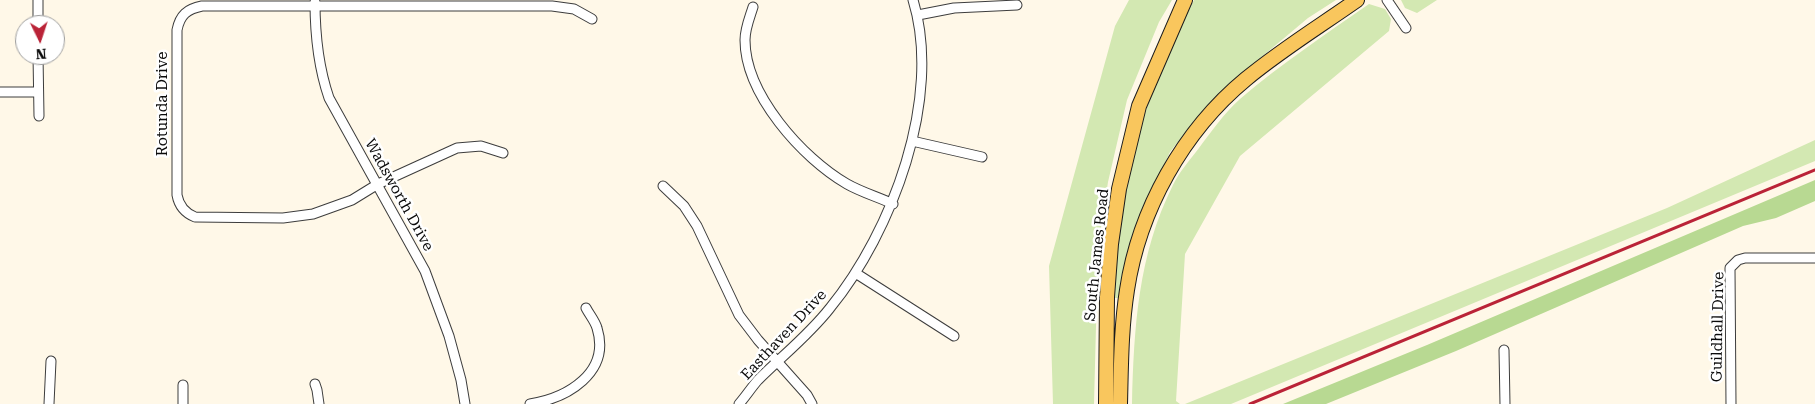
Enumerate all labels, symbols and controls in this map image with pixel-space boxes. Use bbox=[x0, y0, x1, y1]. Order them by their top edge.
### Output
north arrow bbox=[15, 15, 65, 65]
text: N bbox=[35, 46, 47, 62]
street label: Rotunda Drive bbox=[154, 52, 172, 156]
street label: Wadsworth Drive bbox=[361, 136, 437, 254]
street label: South James Road bbox=[1081, 188, 1113, 322]
street label: Guildhall Drive bbox=[1708, 272, 1728, 382]
street label: Easthaven Drive bbox=[737, 286, 831, 384]

